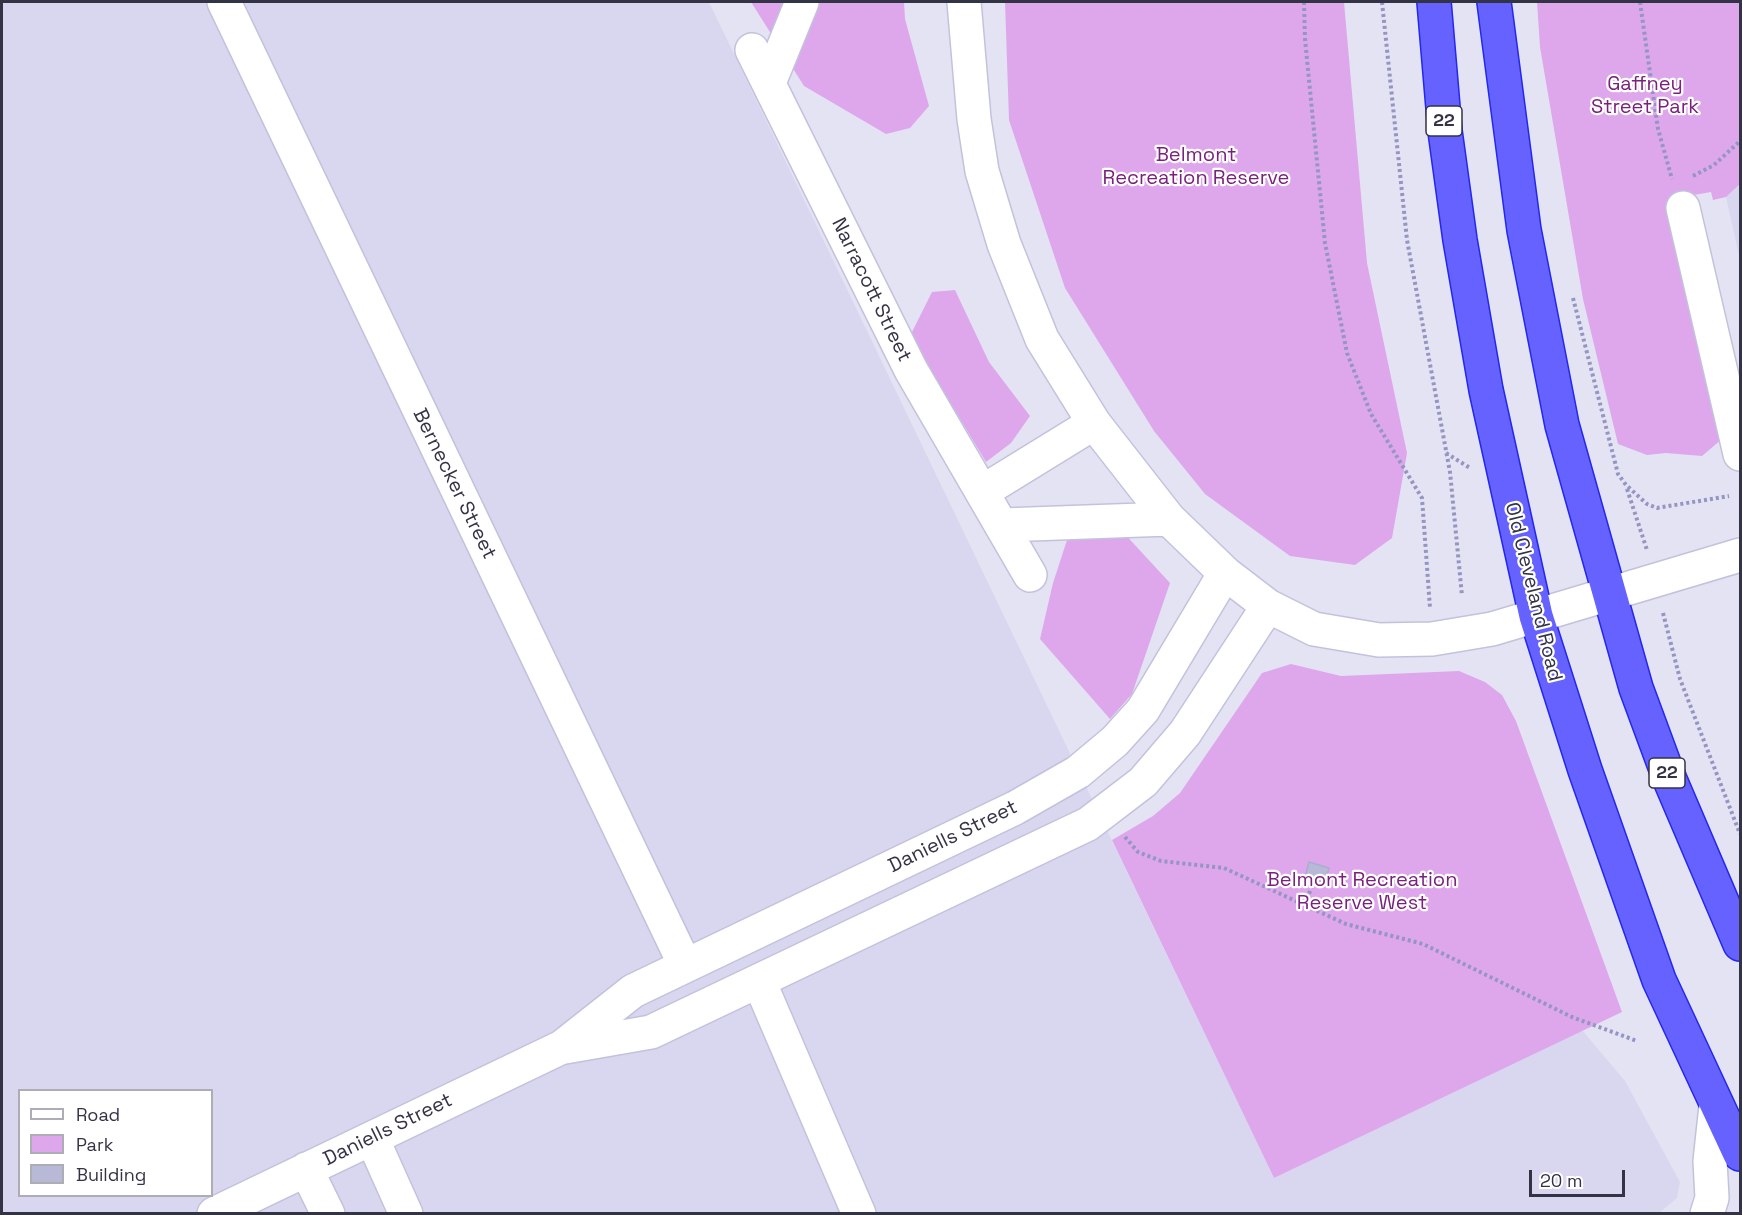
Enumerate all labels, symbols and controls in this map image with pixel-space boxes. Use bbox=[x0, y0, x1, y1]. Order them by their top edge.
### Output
park label: Gaffney Street Park bbox=[1591, 73, 1699, 120]
road number: 22 bbox=[1426, 106, 1462, 136]
park label: Belmont Recreation Reserve bbox=[1103, 144, 1289, 191]
street label: Narracott Street bbox=[826, 214, 916, 366]
street label: Bernecker Street bbox=[407, 405, 501, 563]
street label: Old Cleveland Road bbox=[1499, 500, 1567, 684]
road number: 22 bbox=[1649, 758, 1685, 788]
street label: Daniells Street bbox=[885, 795, 1021, 879]
park label: Belmont Recreation Reserve West bbox=[1267, 869, 1457, 916]
street label: Daniells Street bbox=[320, 1088, 456, 1172]
legend bbox=[18, 1089, 213, 1197]
text: Road bbox=[76, 1103, 120, 1126]
text: Park bbox=[76, 1133, 113, 1156]
scale bar bbox=[1532, 1158, 1628, 1196]
text: Building bbox=[76, 1163, 146, 1186]
text: 20 m bbox=[1540, 1169, 1583, 1192]

